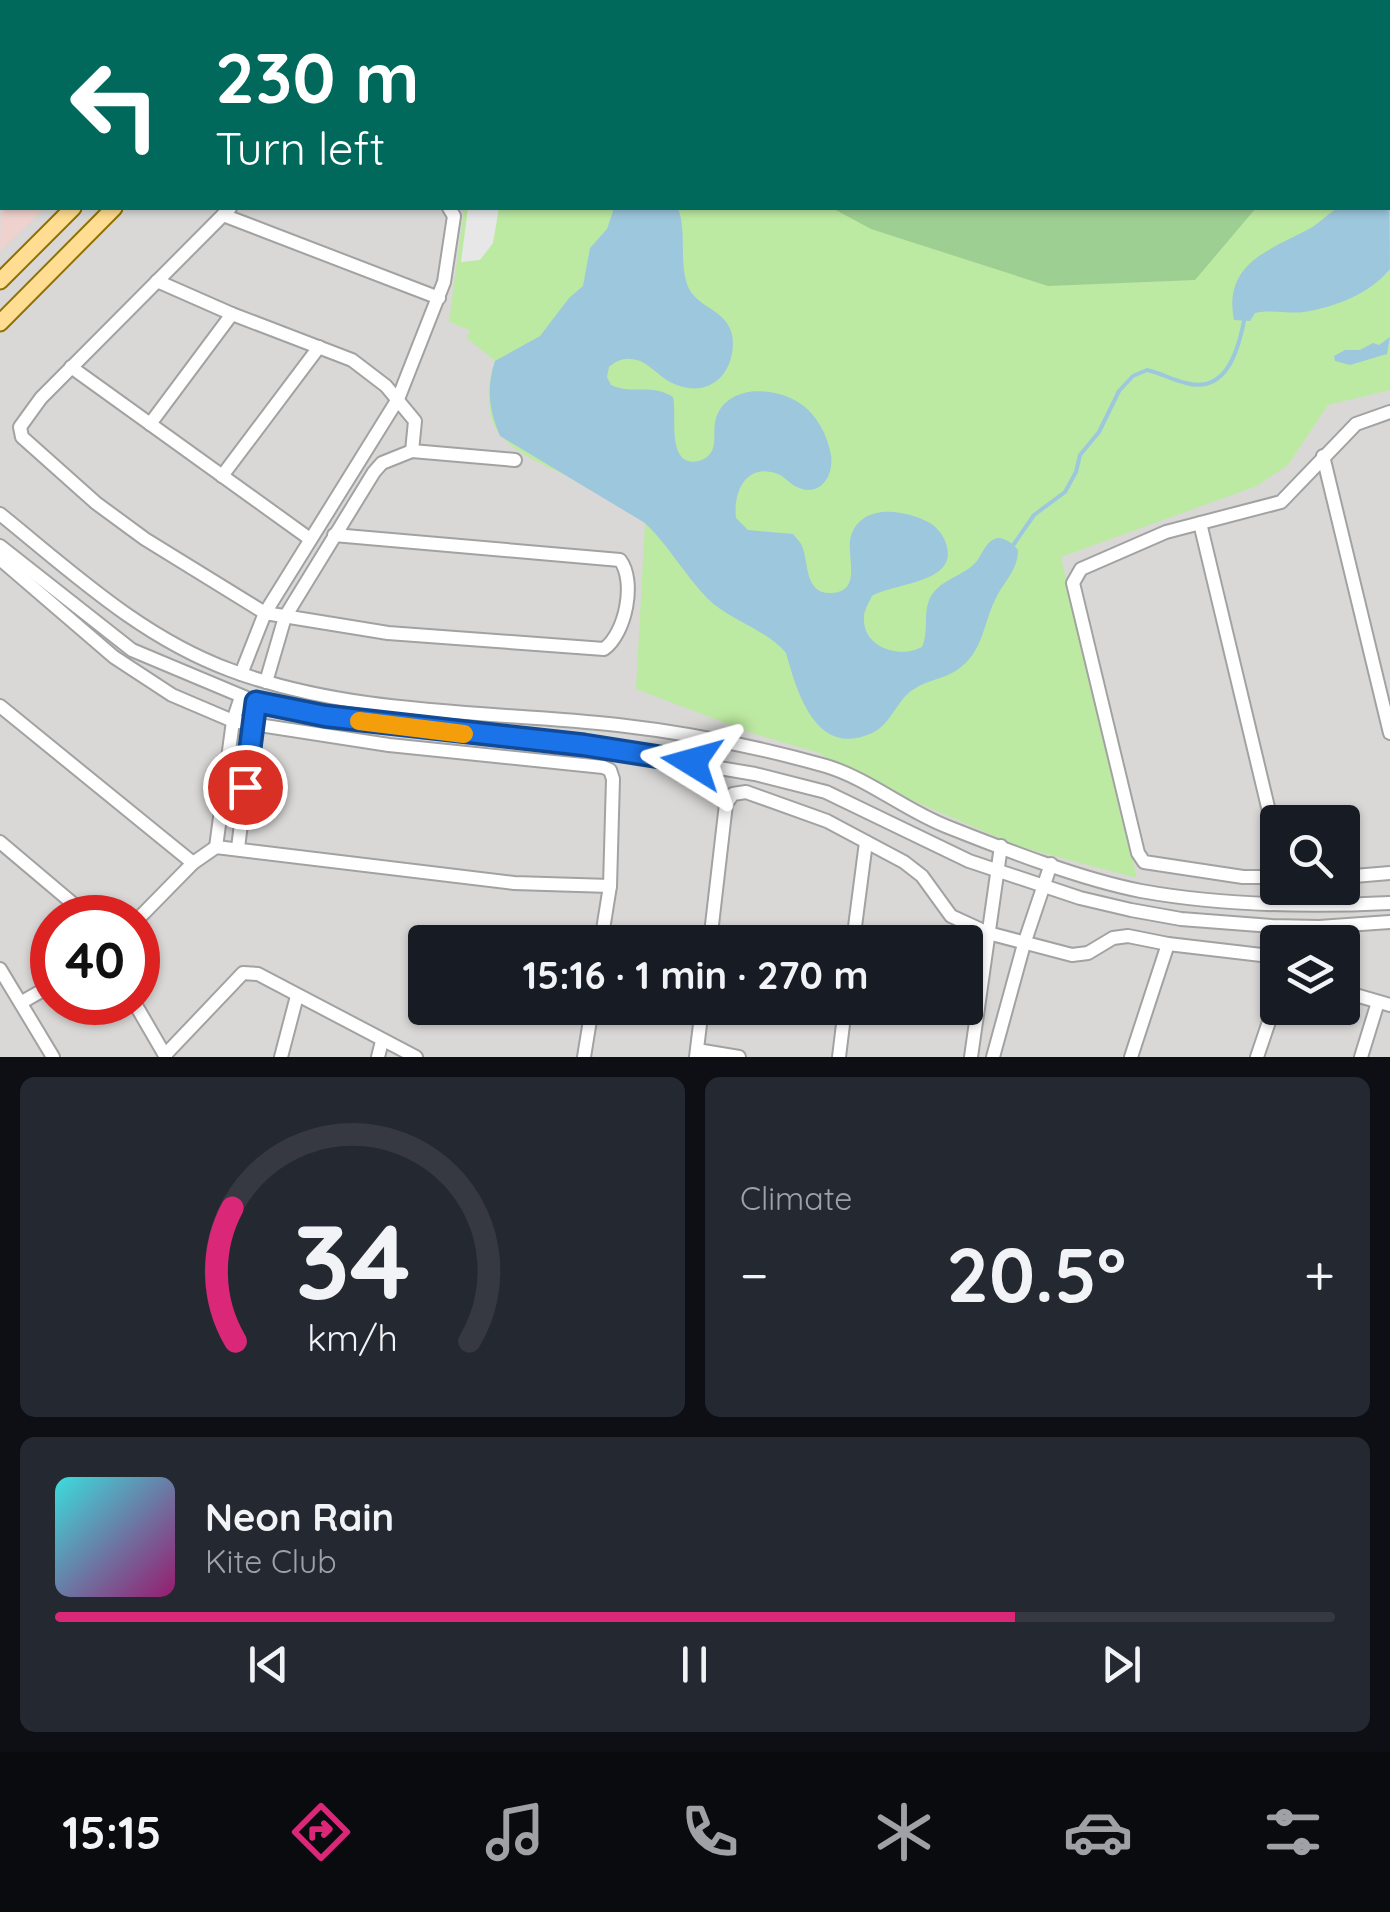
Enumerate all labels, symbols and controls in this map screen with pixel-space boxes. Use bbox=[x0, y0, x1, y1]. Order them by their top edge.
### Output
text: 230 m bbox=[215, 33, 420, 121]
icon: left bbox=[50, 40, 180, 170]
text: Turn left bbox=[215, 120, 385, 176]
position arrow bbox=[640, 710, 744, 814]
pin bbox=[203, 745, 288, 830]
icon: arrive bbox=[218, 760, 273, 815]
map controls bbox=[1260, 805, 1360, 1025]
button: search bbox=[1260, 805, 1360, 905]
speed limit sign: 40 bbox=[30, 895, 160, 1025]
button: layers bbox=[1260, 925, 1360, 1025]
text: 15:16 · 1 min · 270 m bbox=[523, 951, 868, 999]
text: Climate bbox=[740, 1178, 852, 1218]
text: 34 bbox=[294, 1195, 411, 1325]
text: 20.5° bbox=[946, 1227, 1126, 1321]
text: − bbox=[740, 1240, 769, 1309]
text: + bbox=[1304, 1240, 1335, 1309]
text: km/h bbox=[307, 1315, 398, 1360]
text: Neon Rain bbox=[205, 1493, 394, 1541]
text: Kite Club bbox=[205, 1541, 337, 1581]
icon: previous bbox=[241, 1637, 296, 1692]
icon: pause bbox=[667, 1637, 722, 1692]
icon: next bbox=[1094, 1637, 1149, 1692]
icon: directions bbox=[286, 1797, 356, 1867]
icon: music bbox=[480, 1797, 550, 1867]
icon: phone bbox=[675, 1797, 745, 1867]
icon: climate bbox=[869, 1797, 939, 1867]
icon: car bbox=[1063, 1797, 1133, 1867]
icon: filters bbox=[1258, 1797, 1328, 1867]
text: 15:15 bbox=[62, 1804, 161, 1860]

